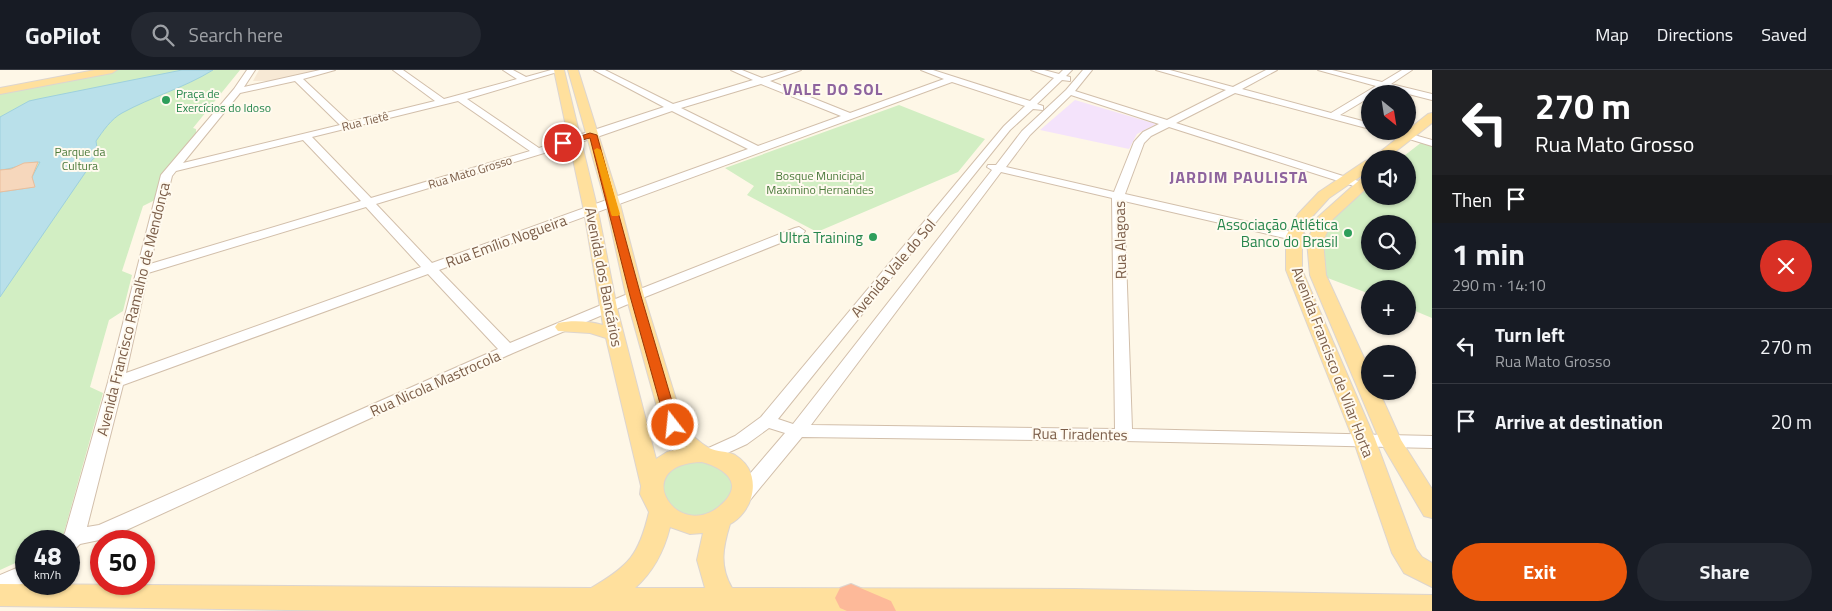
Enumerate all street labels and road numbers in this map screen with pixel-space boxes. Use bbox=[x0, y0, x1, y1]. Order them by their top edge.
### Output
street label: Rua Tietê bbox=[340, 106, 390, 136]
street label: Rua Mato Grosso bbox=[426, 150, 514, 194]
street label: Avenida Francisco Ramalho de Mendonça bbox=[90, 179, 176, 438]
street label: Rua Alagoas bbox=[1108, 201, 1132, 279]
street label: Avenida dos Bancários bbox=[579, 205, 629, 349]
street label: Rua Emílio Nogueira bbox=[442, 208, 570, 274]
street label: Avenida Vale do Sol bbox=[845, 214, 941, 322]
street label: Avenida Francisco de Vilar Horta bbox=[1286, 263, 1380, 461]
street label: Rua Nicola Mastrocola bbox=[366, 344, 504, 422]
street label: Rua Tiradentes bbox=[1032, 422, 1128, 446]

